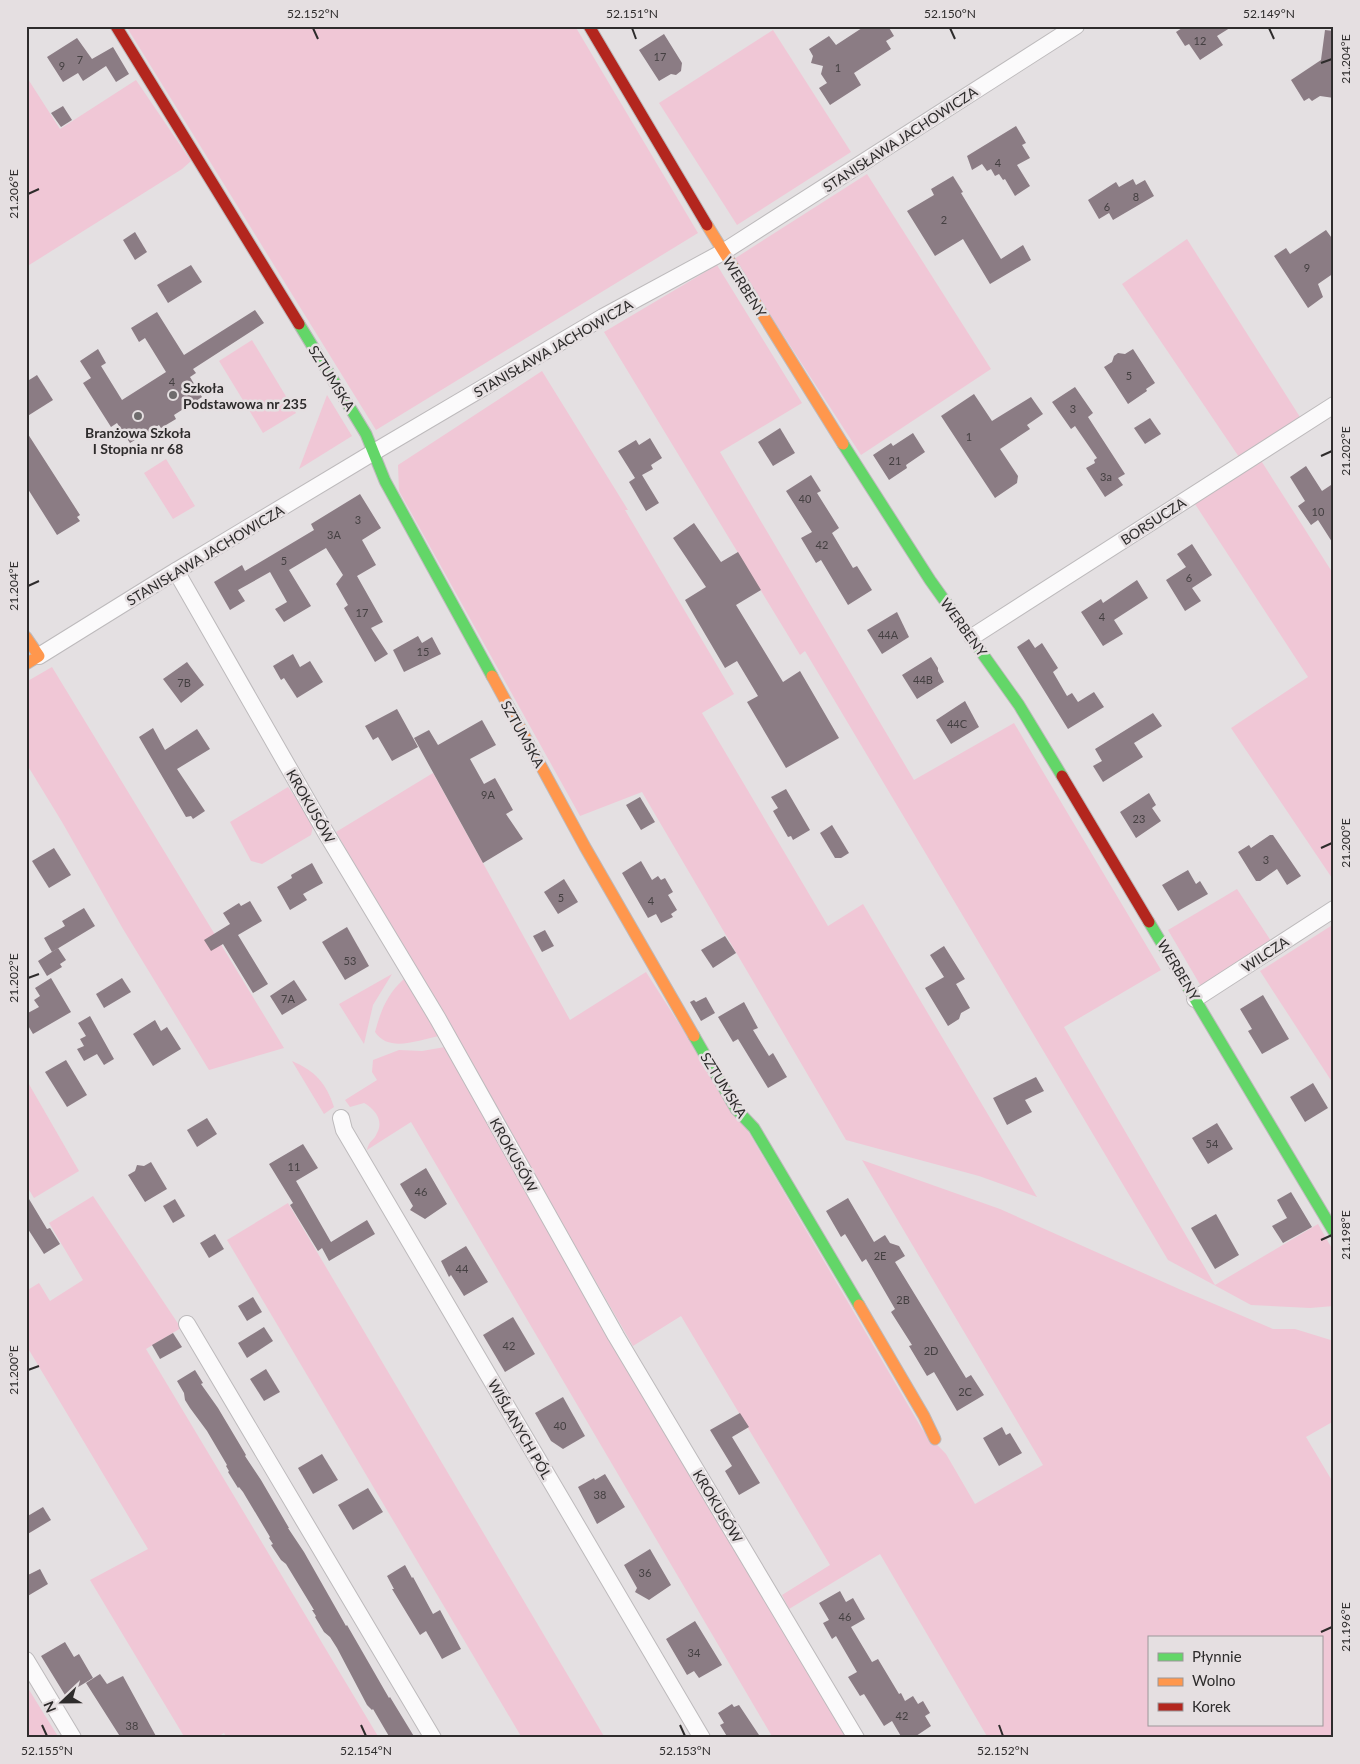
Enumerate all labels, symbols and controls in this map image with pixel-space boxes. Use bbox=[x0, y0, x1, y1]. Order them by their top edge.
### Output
text: 52.152°N bbox=[287, 6, 339, 21]
text: 52.151°N bbox=[606, 6, 658, 21]
text: 52.150°N bbox=[924, 6, 976, 21]
text: 52.149°N bbox=[1243, 6, 1295, 21]
house number: 12 bbox=[1194, 34, 1206, 47]
text: 21.204°E bbox=[1338, 34, 1353, 84]
house number: 17 bbox=[654, 50, 666, 63]
house number: 7 bbox=[77, 53, 83, 66]
house number: 9 bbox=[59, 59, 65, 72]
house number: 1 bbox=[835, 61, 841, 74]
street label: STANISŁAWA JACHOWICZA bbox=[820, 82, 981, 195]
house number: 4 bbox=[995, 156, 1002, 169]
text: 21.206°E bbox=[6, 169, 21, 219]
house number: 8 bbox=[1133, 190, 1139, 203]
house number: 6 bbox=[1104, 200, 1110, 213]
house number: 2 bbox=[941, 213, 947, 226]
street label: WERBENY bbox=[720, 254, 770, 321]
house number: 9 bbox=[1304, 261, 1310, 274]
street label: STANISŁAWA JACHOWICZA bbox=[471, 295, 636, 401]
street label: SZTUMSKA bbox=[305, 342, 359, 414]
house number: 5 bbox=[1126, 369, 1132, 382]
house number: 4 bbox=[169, 375, 176, 388]
place label: Szkoła Podstawowa nr 235 bbox=[183, 379, 307, 412]
marker: Szkoła Podstawowa nr 235 bbox=[167, 389, 179, 401]
house number: 3 bbox=[1070, 402, 1076, 415]
marker: Branżowa Szkoła I Stopnia nr 68 bbox=[132, 410, 144, 422]
place label: Branżowa Szkoła I Stopnia nr 68 bbox=[85, 424, 191, 457]
text: 21.202°E bbox=[1338, 426, 1353, 476]
house number: 1 bbox=[966, 430, 972, 443]
house number: 21 bbox=[889, 454, 901, 467]
house number: 3a bbox=[1100, 470, 1112, 483]
house number: 40 bbox=[799, 492, 812, 505]
street label: BORSUCZA bbox=[1117, 493, 1189, 548]
street label: STANISŁAWA JACHOWICZA bbox=[123, 501, 287, 609]
house number: 10 bbox=[1312, 505, 1325, 518]
house number: 3 bbox=[355, 513, 361, 526]
house number: 3A bbox=[327, 528, 341, 541]
house number: 42 bbox=[816, 538, 828, 551]
house number: 5 bbox=[281, 554, 287, 567]
text: 21.204°E bbox=[6, 561, 21, 611]
house number: 6 bbox=[1186, 571, 1192, 584]
street label: WERBENY bbox=[937, 595, 991, 660]
house number: 17 bbox=[356, 606, 368, 619]
house number: 4 bbox=[1099, 610, 1106, 623]
house number: 44A bbox=[878, 628, 899, 641]
house number: 15 bbox=[417, 645, 429, 658]
house number: 44B bbox=[913, 673, 933, 686]
house number: 7B bbox=[177, 676, 191, 689]
street label: SZTUMSKA bbox=[498, 698, 549, 771]
house number: 44C bbox=[947, 717, 968, 730]
street label: KROKUSÓW bbox=[283, 766, 339, 846]
house number: 9A bbox=[481, 788, 495, 801]
house number: 23 bbox=[1133, 812, 1145, 825]
text: 21.200°E bbox=[1338, 818, 1353, 868]
house number: 3 bbox=[1263, 853, 1269, 866]
house number: 5 bbox=[558, 891, 564, 904]
house number: 4 bbox=[648, 894, 655, 907]
street label: WILCZA bbox=[1238, 932, 1292, 975]
street label: WERBENY bbox=[1154, 937, 1204, 1004]
text: 21.202°E bbox=[6, 953, 21, 1003]
house number: 53 bbox=[344, 954, 356, 967]
house number: 7A bbox=[281, 992, 295, 1005]
street label: SZTUMSKA bbox=[697, 1049, 751, 1121]
street label: KROKUSÓW bbox=[487, 1115, 542, 1195]
house number: 54 bbox=[1206, 1137, 1219, 1150]
house number: 11 bbox=[288, 1160, 300, 1173]
house number: 46 bbox=[415, 1185, 427, 1198]
text: 21.198°E bbox=[1338, 1210, 1353, 1260]
house number: 2E bbox=[874, 1249, 886, 1262]
house number: 44 bbox=[456, 1262, 469, 1275]
house number: 2B bbox=[896, 1293, 910, 1306]
house number: 42 bbox=[503, 1339, 515, 1352]
house number: 2D bbox=[924, 1344, 938, 1357]
text: 21.200°E bbox=[6, 1345, 21, 1395]
street label: WIŚLANYCH PÓL bbox=[485, 1376, 555, 1482]
house number: 2C bbox=[958, 1385, 973, 1398]
house number: 40 bbox=[554, 1419, 567, 1432]
street label: KROKUSÓW bbox=[690, 1467, 747, 1546]
house number: 38 bbox=[594, 1488, 606, 1501]
house number: 36 bbox=[639, 1566, 651, 1579]
text: 21.196°E bbox=[1338, 1602, 1353, 1652]
house number: 46 bbox=[839, 1610, 851, 1623]
legend bbox=[1148, 1636, 1322, 1726]
house number: 34 bbox=[688, 1646, 701, 1659]
text: Płynnie bbox=[1192, 1647, 1242, 1665]
text: Wolno bbox=[1192, 1671, 1236, 1689]
north arrow bbox=[38, 1676, 88, 1726]
text: Korek bbox=[1192, 1697, 1231, 1715]
text: N bbox=[40, 1699, 59, 1715]
house number: 42 bbox=[896, 1709, 908, 1722]
house number: 38 bbox=[126, 1719, 138, 1732]
text: 52.155°N bbox=[21, 1743, 73, 1758]
text: 52.154°N bbox=[340, 1743, 392, 1758]
text: 52.153°N bbox=[659, 1743, 711, 1758]
text: 52.152°N bbox=[977, 1743, 1029, 1758]

